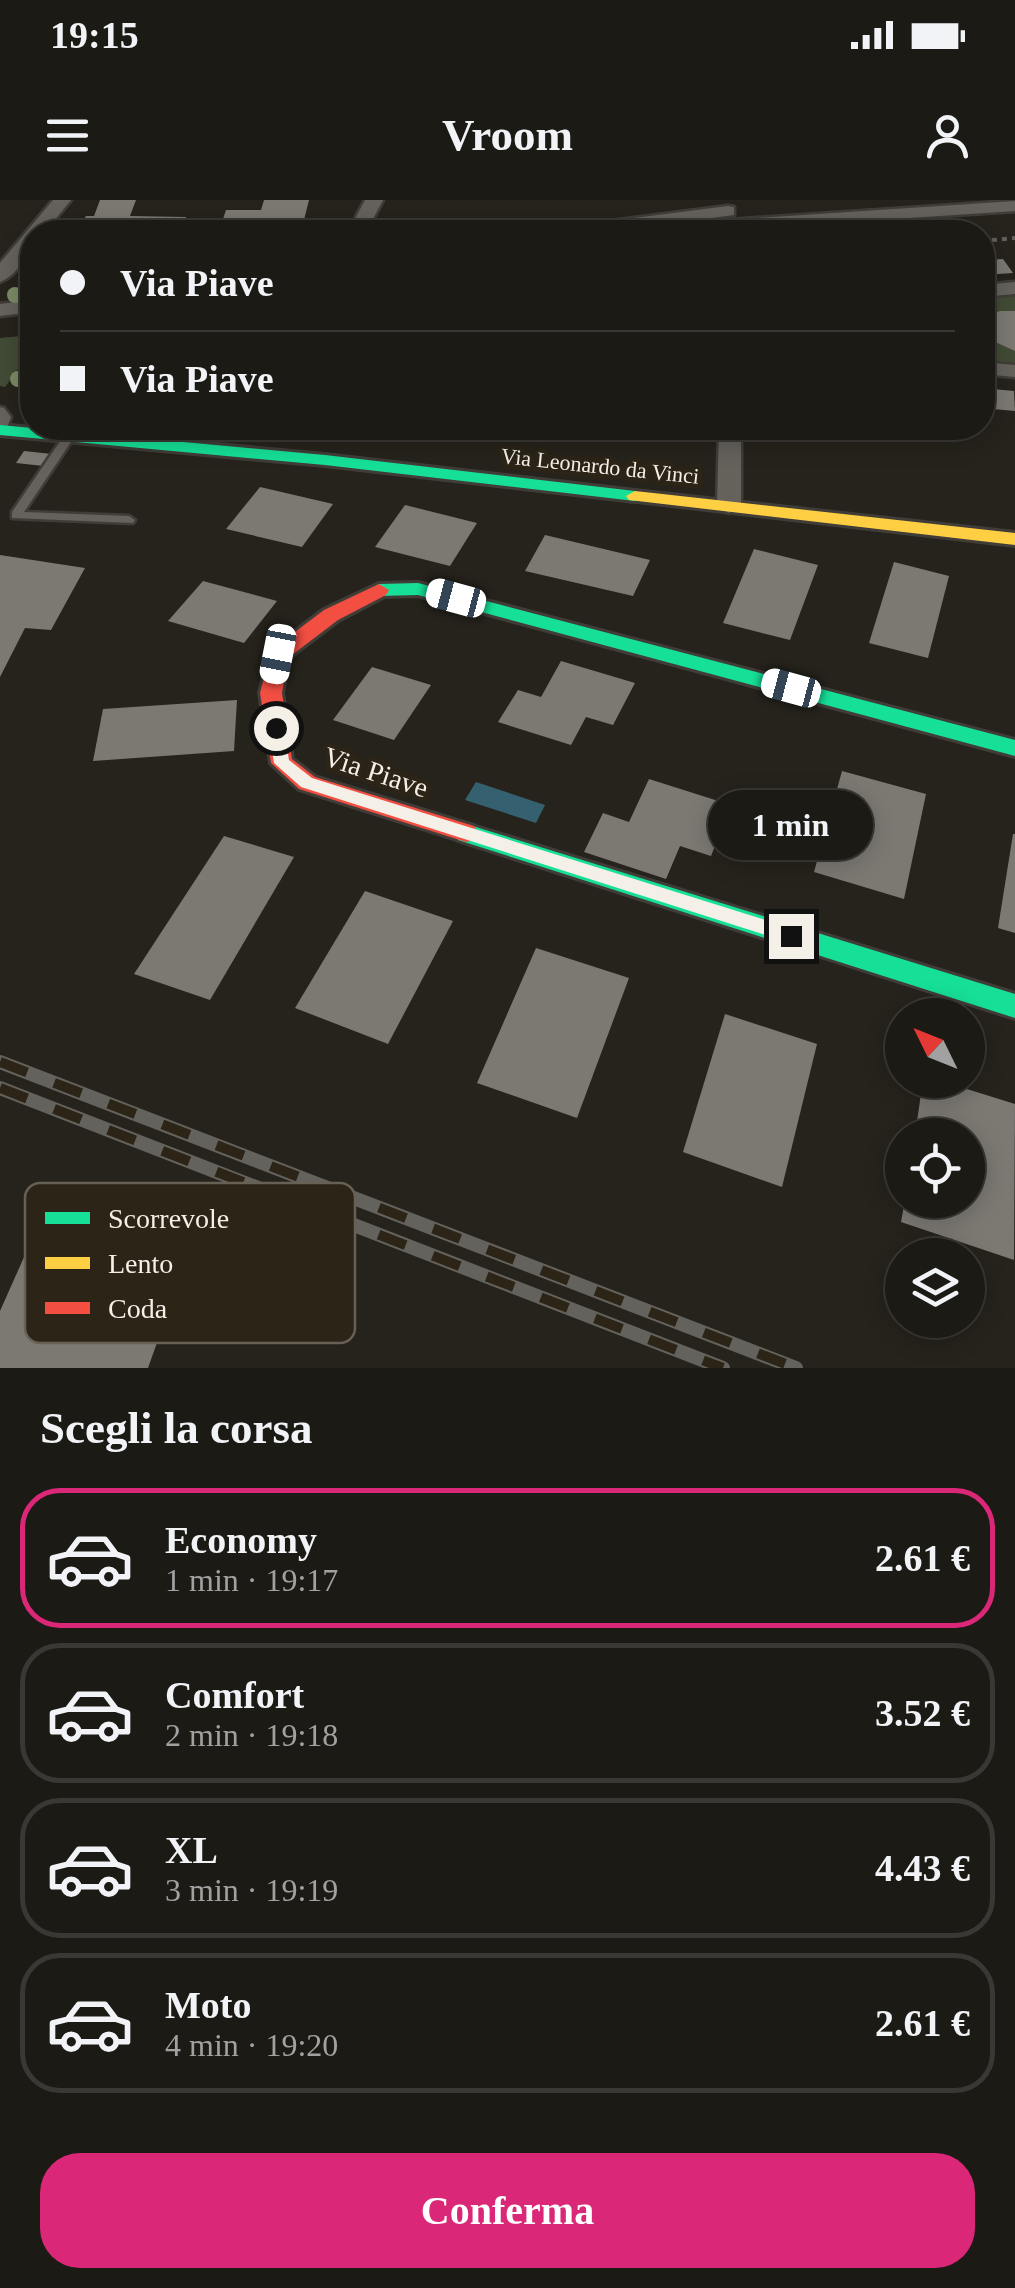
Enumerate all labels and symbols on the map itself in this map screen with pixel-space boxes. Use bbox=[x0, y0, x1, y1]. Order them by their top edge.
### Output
street label: Via Leonardo da Vinci bbox=[500, 443, 700, 489]
car bbox=[423, 576, 489, 620]
car bbox=[258, 622, 298, 686]
car bbox=[758, 666, 824, 710]
route start bbox=[254, 706, 299, 751]
street label: Via Piave bbox=[320, 741, 432, 803]
callout: 1 min bbox=[708, 791, 874, 861]
route end bbox=[769, 914, 814, 959]
north arrow bbox=[885, 998, 985, 1098]
legend bbox=[25, 1183, 355, 1343]
text: Scorrevole bbox=[108, 1203, 229, 1234]
text: Lento bbox=[108, 1248, 173, 1279]
text: Coda bbox=[108, 1293, 168, 1324]

